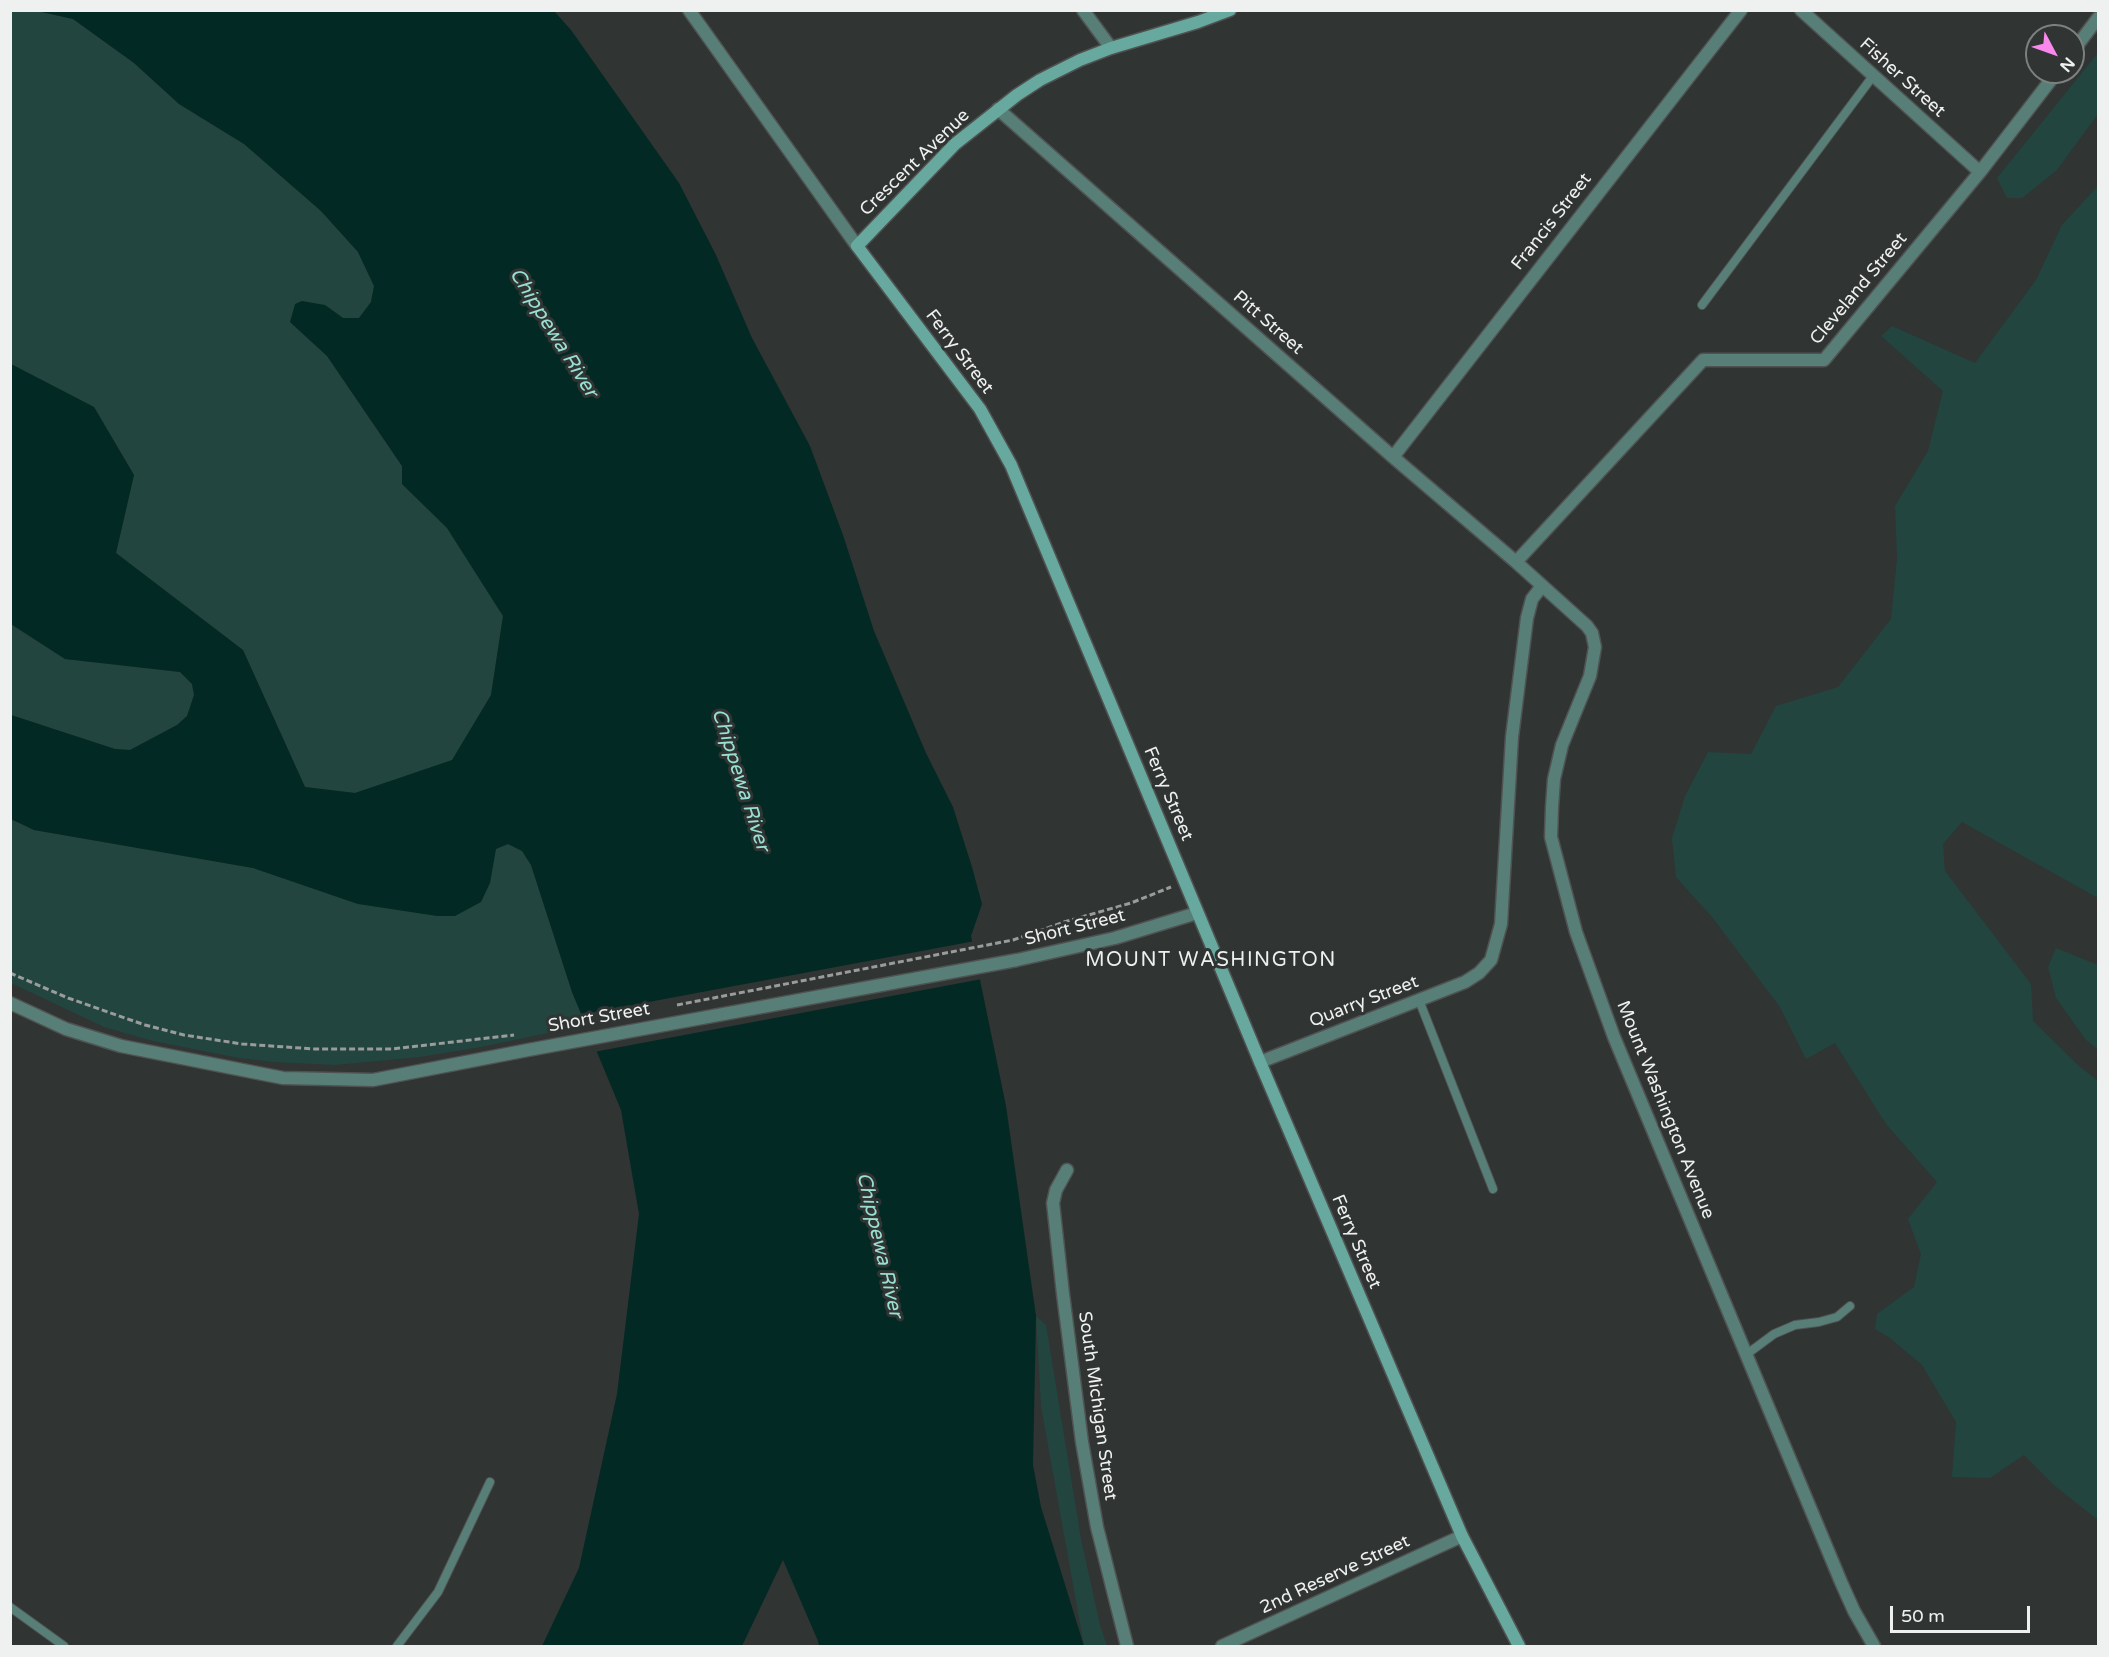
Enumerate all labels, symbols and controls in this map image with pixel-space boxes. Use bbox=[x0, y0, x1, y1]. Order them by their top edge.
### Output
north arrow bbox=[2025, 24, 2085, 84]
street label: Fisher Street bbox=[1855, 34, 1949, 122]
text: N bbox=[2055, 53, 2079, 76]
street label: Crescent Avenue bbox=[856, 105, 974, 221]
street label: Francis Street bbox=[1507, 169, 1597, 275]
street label: Cleveland Street bbox=[1806, 229, 1912, 349]
water label: Chippewa River bbox=[504, 264, 602, 402]
street label: Pitt Street bbox=[1228, 287, 1308, 359]
street label: Ferry Street bbox=[920, 306, 998, 398]
water label: Chippewa River bbox=[706, 706, 774, 854]
street label: Ferry Street bbox=[1139, 744, 1197, 844]
street label: Short Street bbox=[1023, 905, 1127, 951]
district label: MOUNT WASHINGTON bbox=[1085, 949, 1337, 973]
street label: Quarry Street bbox=[1306, 971, 1422, 1033]
street label: Short Street bbox=[547, 998, 651, 1038]
street label: Mount Washington Avenue bbox=[1611, 998, 1719, 1222]
water label: Chippewa River bbox=[851, 1170, 907, 1320]
street label: Ferry Street bbox=[1327, 1192, 1385, 1292]
street label: South Michigan Street bbox=[1073, 1310, 1121, 1502]
street label: 2nd Reserve Street bbox=[1257, 1531, 1413, 1619]
scale bar bbox=[1893, 1594, 2032, 1632]
text: 50 m bbox=[1901, 1605, 1945, 1627]

